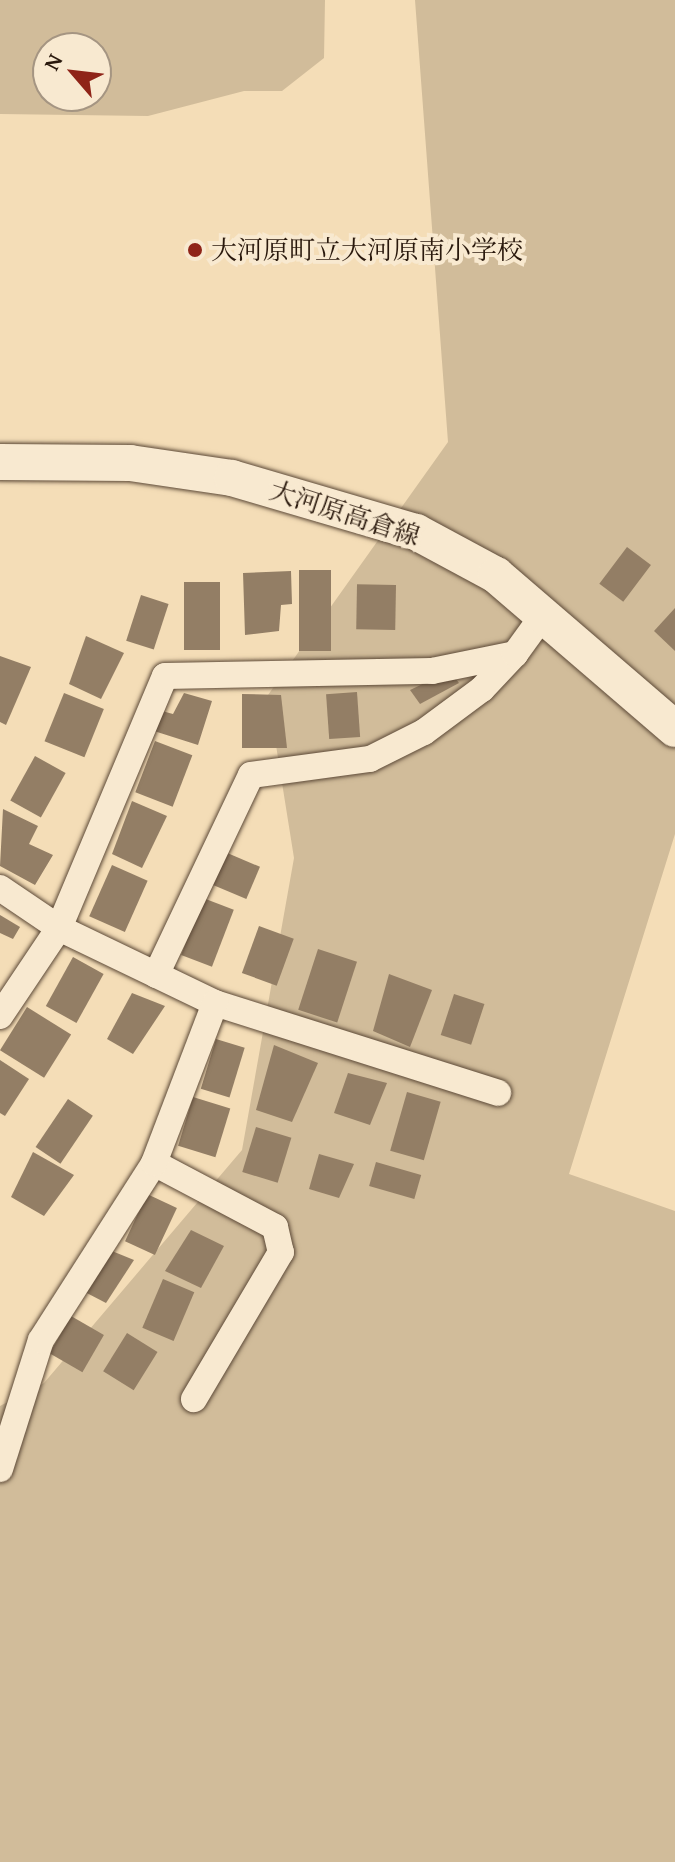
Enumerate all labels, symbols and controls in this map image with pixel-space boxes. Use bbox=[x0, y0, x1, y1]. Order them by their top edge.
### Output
north arrow bbox=[32, 32, 112, 112]
text: N bbox=[35, 48, 70, 76]
place label: 大河原町立大河原南小学校 bbox=[211, 234, 523, 266]
marker: 大河原町立大河原南小学校 bbox=[186, 241, 204, 259]
street label: 大河原高倉線 bbox=[266, 474, 424, 552]

